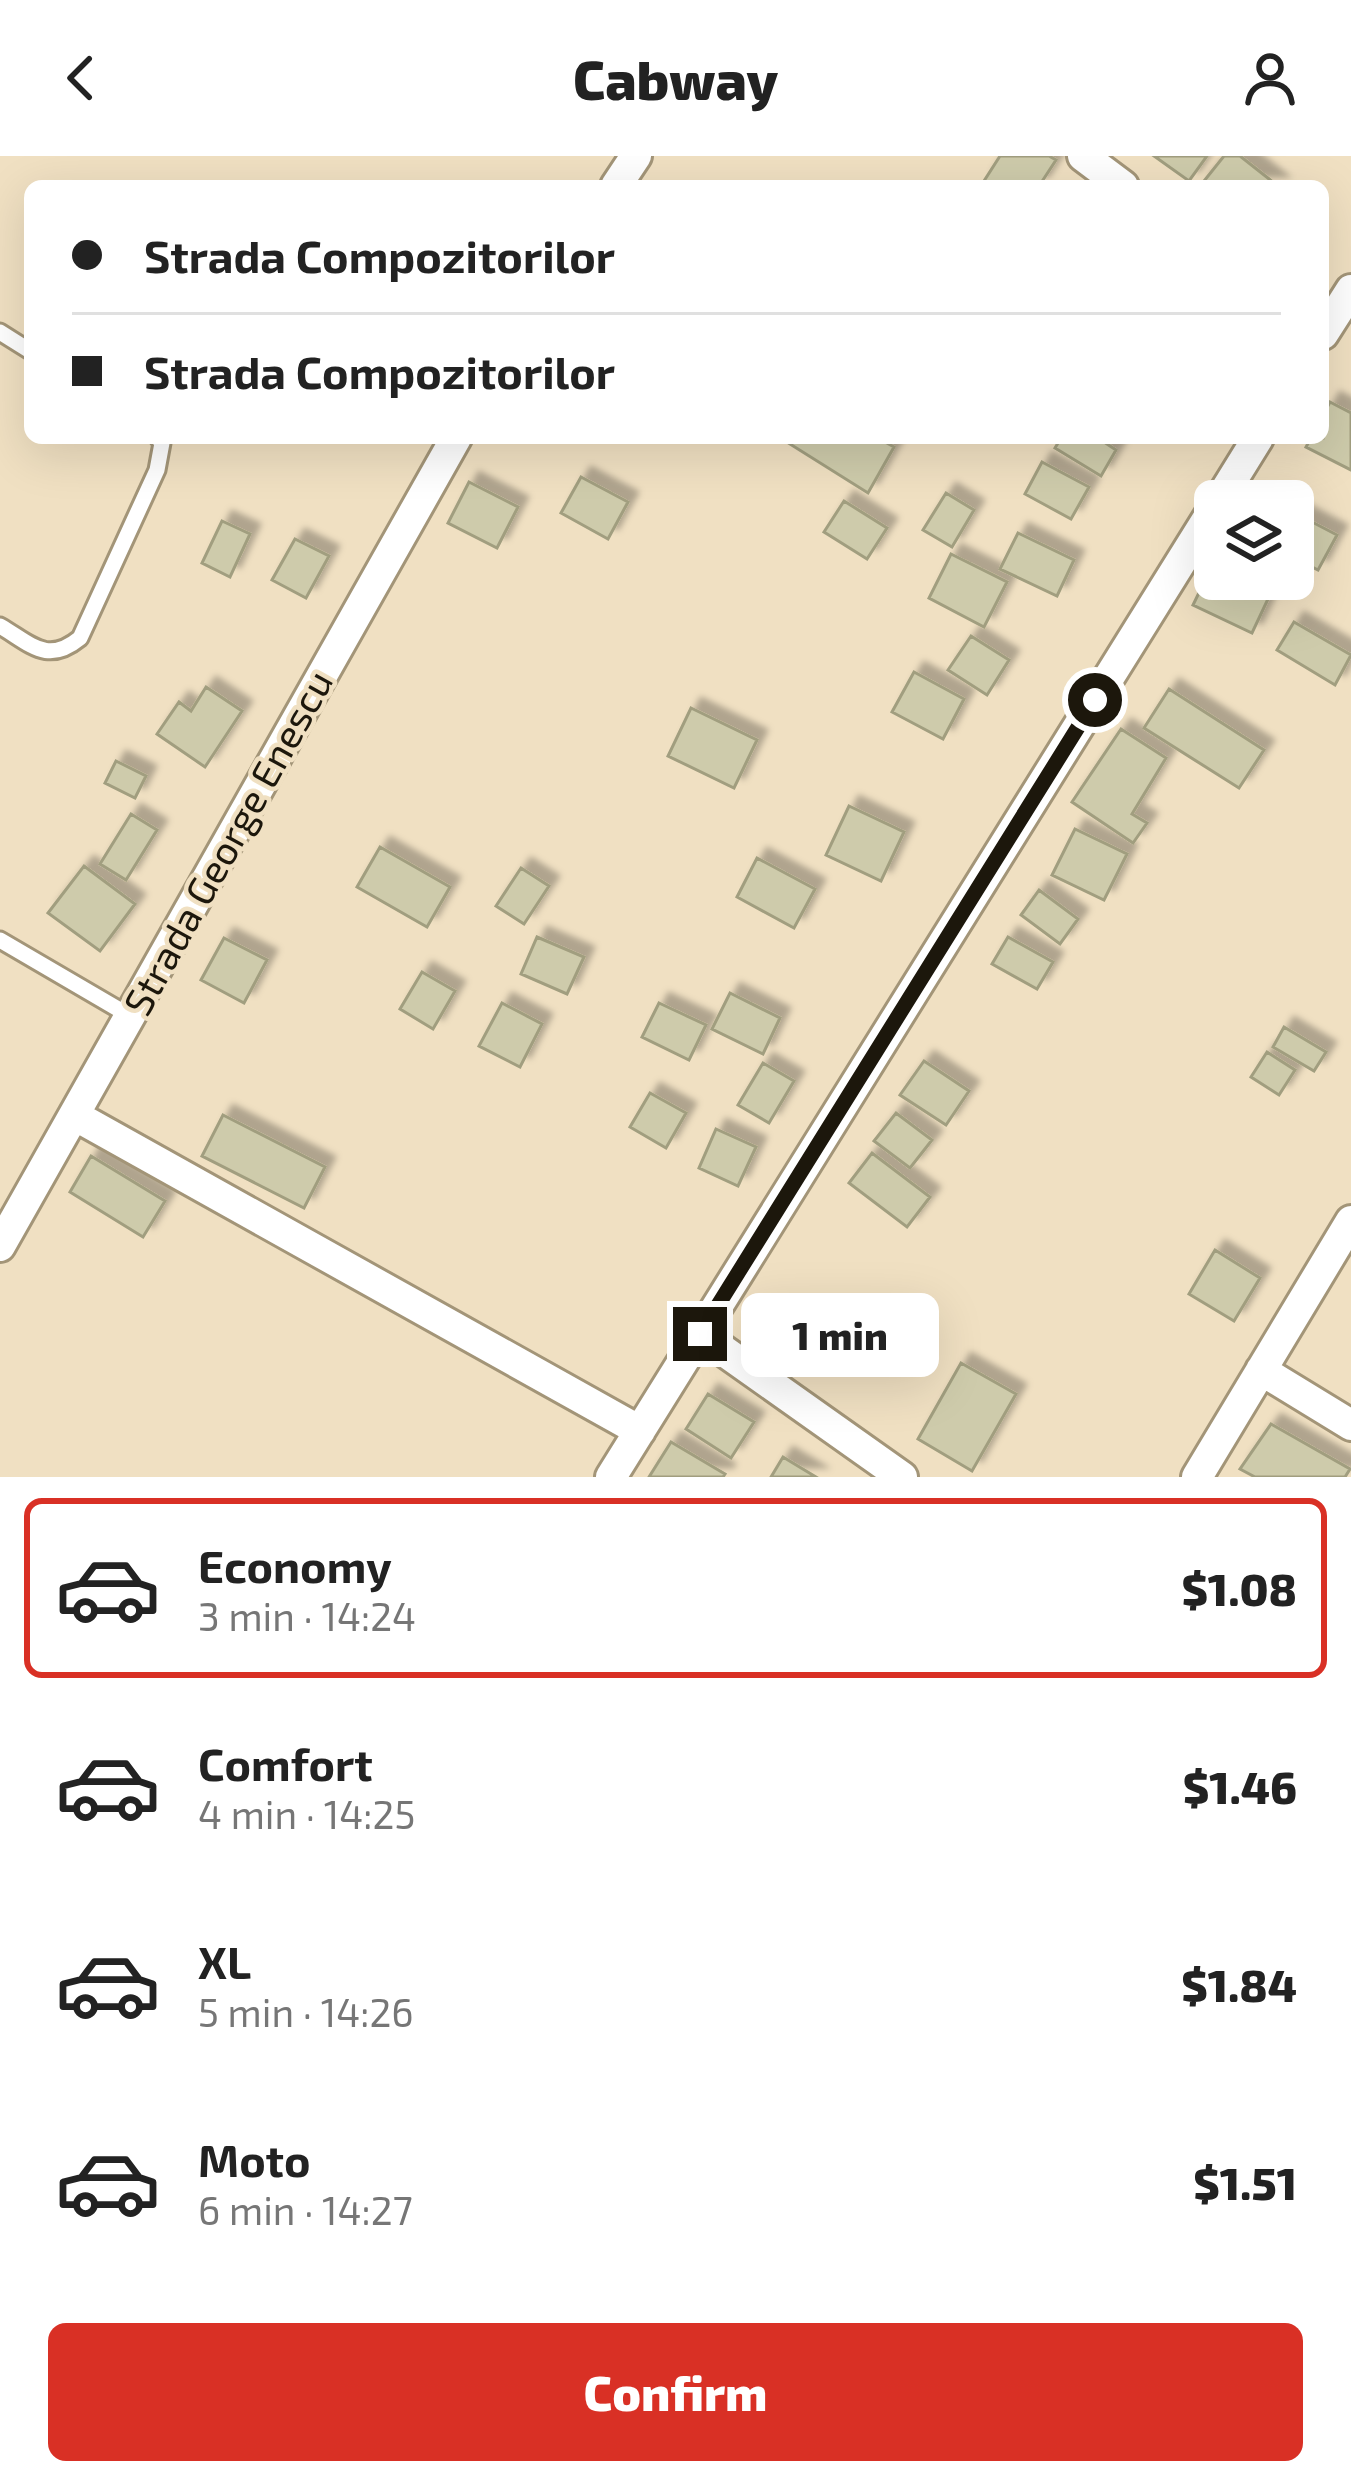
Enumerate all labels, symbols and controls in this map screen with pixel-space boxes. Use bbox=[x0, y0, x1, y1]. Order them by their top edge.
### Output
icon: back bbox=[48, 45, 114, 111]
icon: person bbox=[1237, 45, 1303, 111]
text: Cabway bbox=[573, 46, 778, 111]
text: Strada Compozitorilor bbox=[144, 228, 615, 282]
text: Strada Compozitorilor bbox=[144, 344, 615, 398]
map controls bbox=[1194, 480, 1314, 600]
button: layers bbox=[1194, 480, 1314, 600]
street label: Strada George Enescu bbox=[113, 661, 341, 1023]
route start bbox=[1068, 673, 1122, 727]
callout: 1 min bbox=[742, 1292, 940, 1376]
route end bbox=[673, 1307, 727, 1361]
text: 1 min bbox=[792, 1311, 888, 1358]
icon: car bbox=[54, 1534, 162, 1642]
text: Economy bbox=[198, 1538, 392, 1592]
text: $1.08 bbox=[1181, 1561, 1297, 1615]
text: 3 min · 14:24 bbox=[198, 1592, 416, 1639]
icon: car bbox=[54, 1732, 162, 1840]
text: Comfort bbox=[198, 1736, 373, 1790]
text: $1.46 bbox=[1183, 1759, 1297, 1813]
text: 4 min · 14:25 bbox=[198, 1790, 415, 1837]
icon: car bbox=[54, 1930, 162, 2038]
text: XL bbox=[198, 1934, 251, 1988]
text: $1.84 bbox=[1181, 1957, 1297, 2011]
text: 5 min · 14:26 bbox=[198, 1988, 414, 2035]
icon: car bbox=[54, 2128, 162, 2236]
text: Moto bbox=[198, 2132, 311, 2186]
text: $1.51 bbox=[1193, 2155, 1297, 2209]
text: 6 min · 14:27 bbox=[198, 2186, 413, 2233]
button: Confirm bbox=[48, 2323, 1303, 2461]

